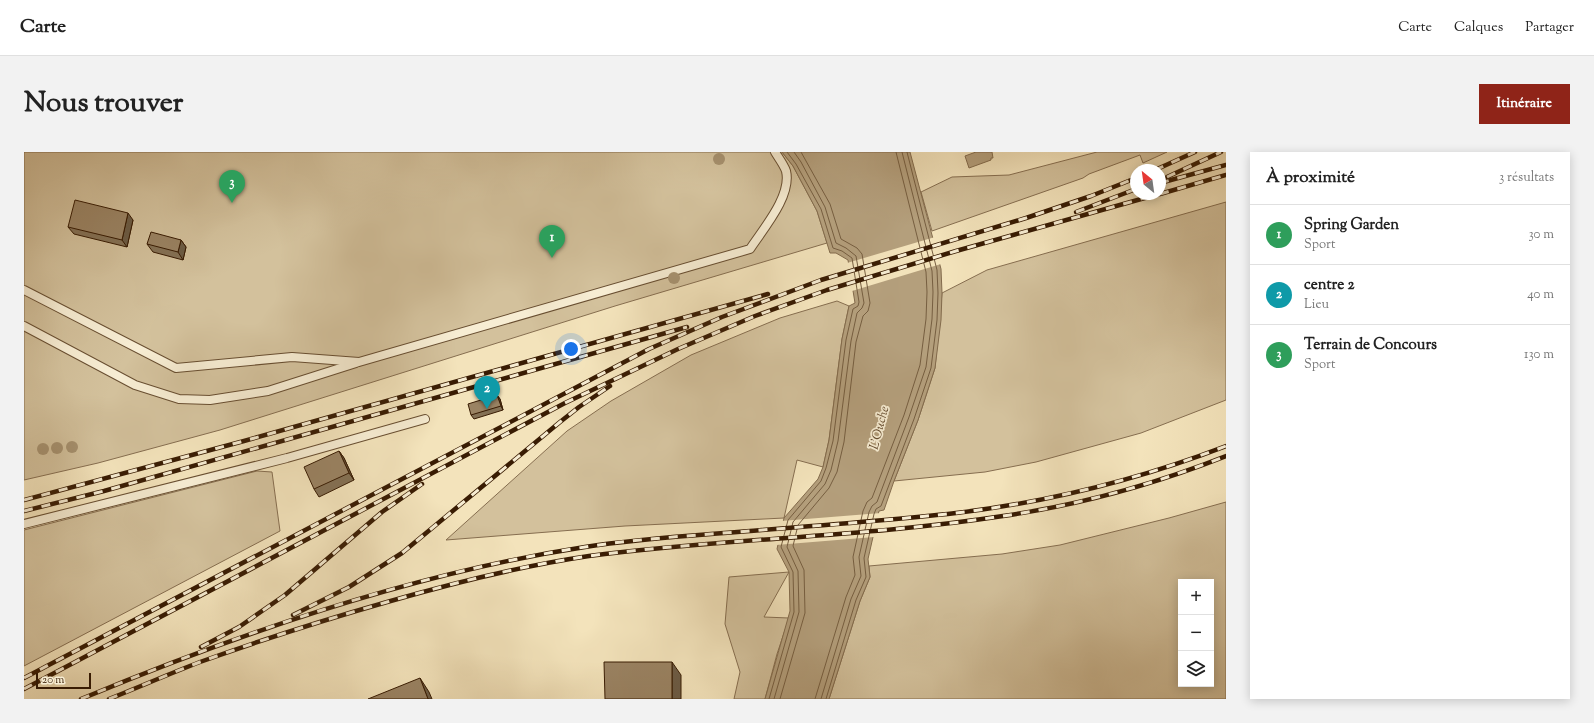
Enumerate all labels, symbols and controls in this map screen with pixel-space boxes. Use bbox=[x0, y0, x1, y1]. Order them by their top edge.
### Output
text: Carte bbox=[20, 14, 66, 41]
text: Carte bbox=[1398, 18, 1432, 38]
text: Calques bbox=[1454, 18, 1503, 38]
text: Partager bbox=[1525, 18, 1574, 38]
text: Nous trouver bbox=[24, 84, 183, 124]
button: Itinéraire bbox=[1479, 84, 1570, 124]
north arrow bbox=[1130, 164, 1166, 200]
text: À proximité bbox=[1266, 166, 1355, 190]
text: 3 résultats bbox=[1499, 169, 1554, 187]
pin: 3 bbox=[219, 170, 245, 203]
text: Spring Garden bbox=[1304, 215, 1399, 236]
pin: 1 bbox=[539, 225, 565, 258]
text: 1 bbox=[1277, 226, 1281, 244]
text: 30 m bbox=[1528, 226, 1554, 244]
text: Sport bbox=[1304, 236, 1335, 254]
text: centre 2 bbox=[1304, 275, 1354, 296]
text: 2 bbox=[1276, 286, 1282, 304]
text: 40 m bbox=[1527, 286, 1554, 304]
text: Lieu bbox=[1304, 296, 1329, 314]
text: Terrain de Concours bbox=[1304, 335, 1437, 356]
your location bbox=[561, 339, 581, 359]
text: 3 bbox=[1276, 346, 1282, 364]
text: 130 m bbox=[1524, 346, 1554, 364]
text: Sport bbox=[1304, 356, 1335, 374]
pin: 2 bbox=[474, 376, 500, 409]
water label: L'Ouche bbox=[866, 404, 894, 452]
map controls bbox=[1178, 579, 1214, 687]
button: + bbox=[1178, 579, 1214, 615]
button: − bbox=[1178, 615, 1214, 651]
button: layers bbox=[1178, 651, 1214, 687]
scale bar bbox=[36, 671, 91, 690]
text: 20 m bbox=[42, 672, 64, 688]

